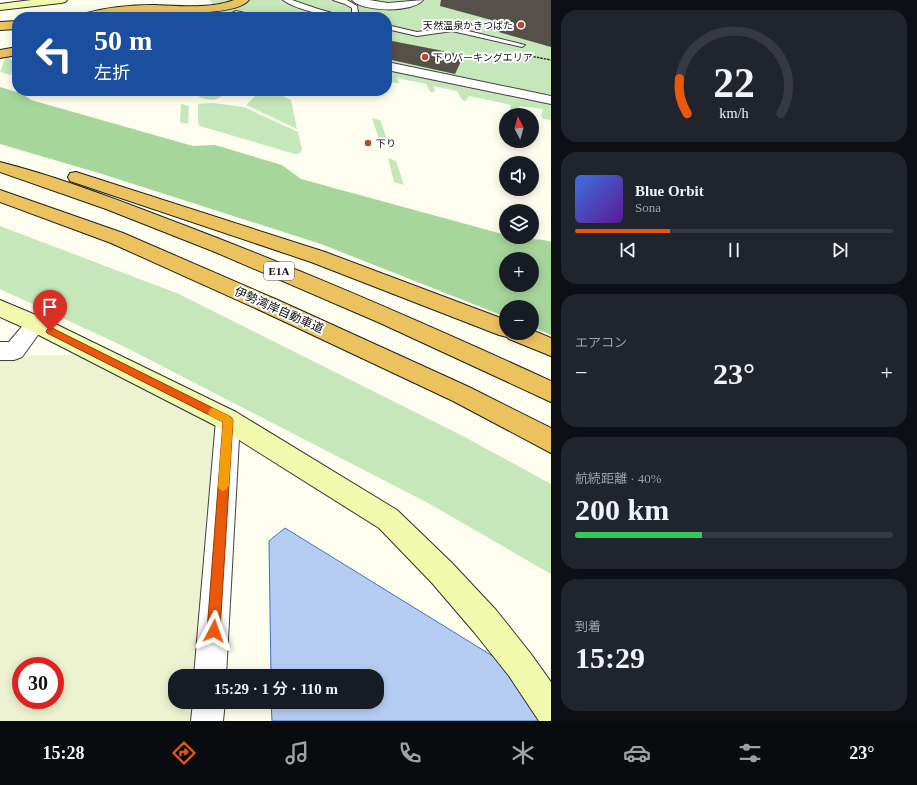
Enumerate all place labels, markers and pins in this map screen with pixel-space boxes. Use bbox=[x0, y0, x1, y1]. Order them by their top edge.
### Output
place label: 天然温泉かきつばた bbox=[423, 20, 513, 31]
marker: 天然温泉かきつばた bbox=[516, 20, 526, 30]
marker: 下りパーキングエリア bbox=[420, 52, 430, 62]
place label: 下りパーキングエリア bbox=[433, 52, 533, 63]
marker: 下り bbox=[363, 138, 373, 148]
place label: 下り bbox=[376, 138, 396, 149]
pin bbox=[33, 290, 67, 331]

